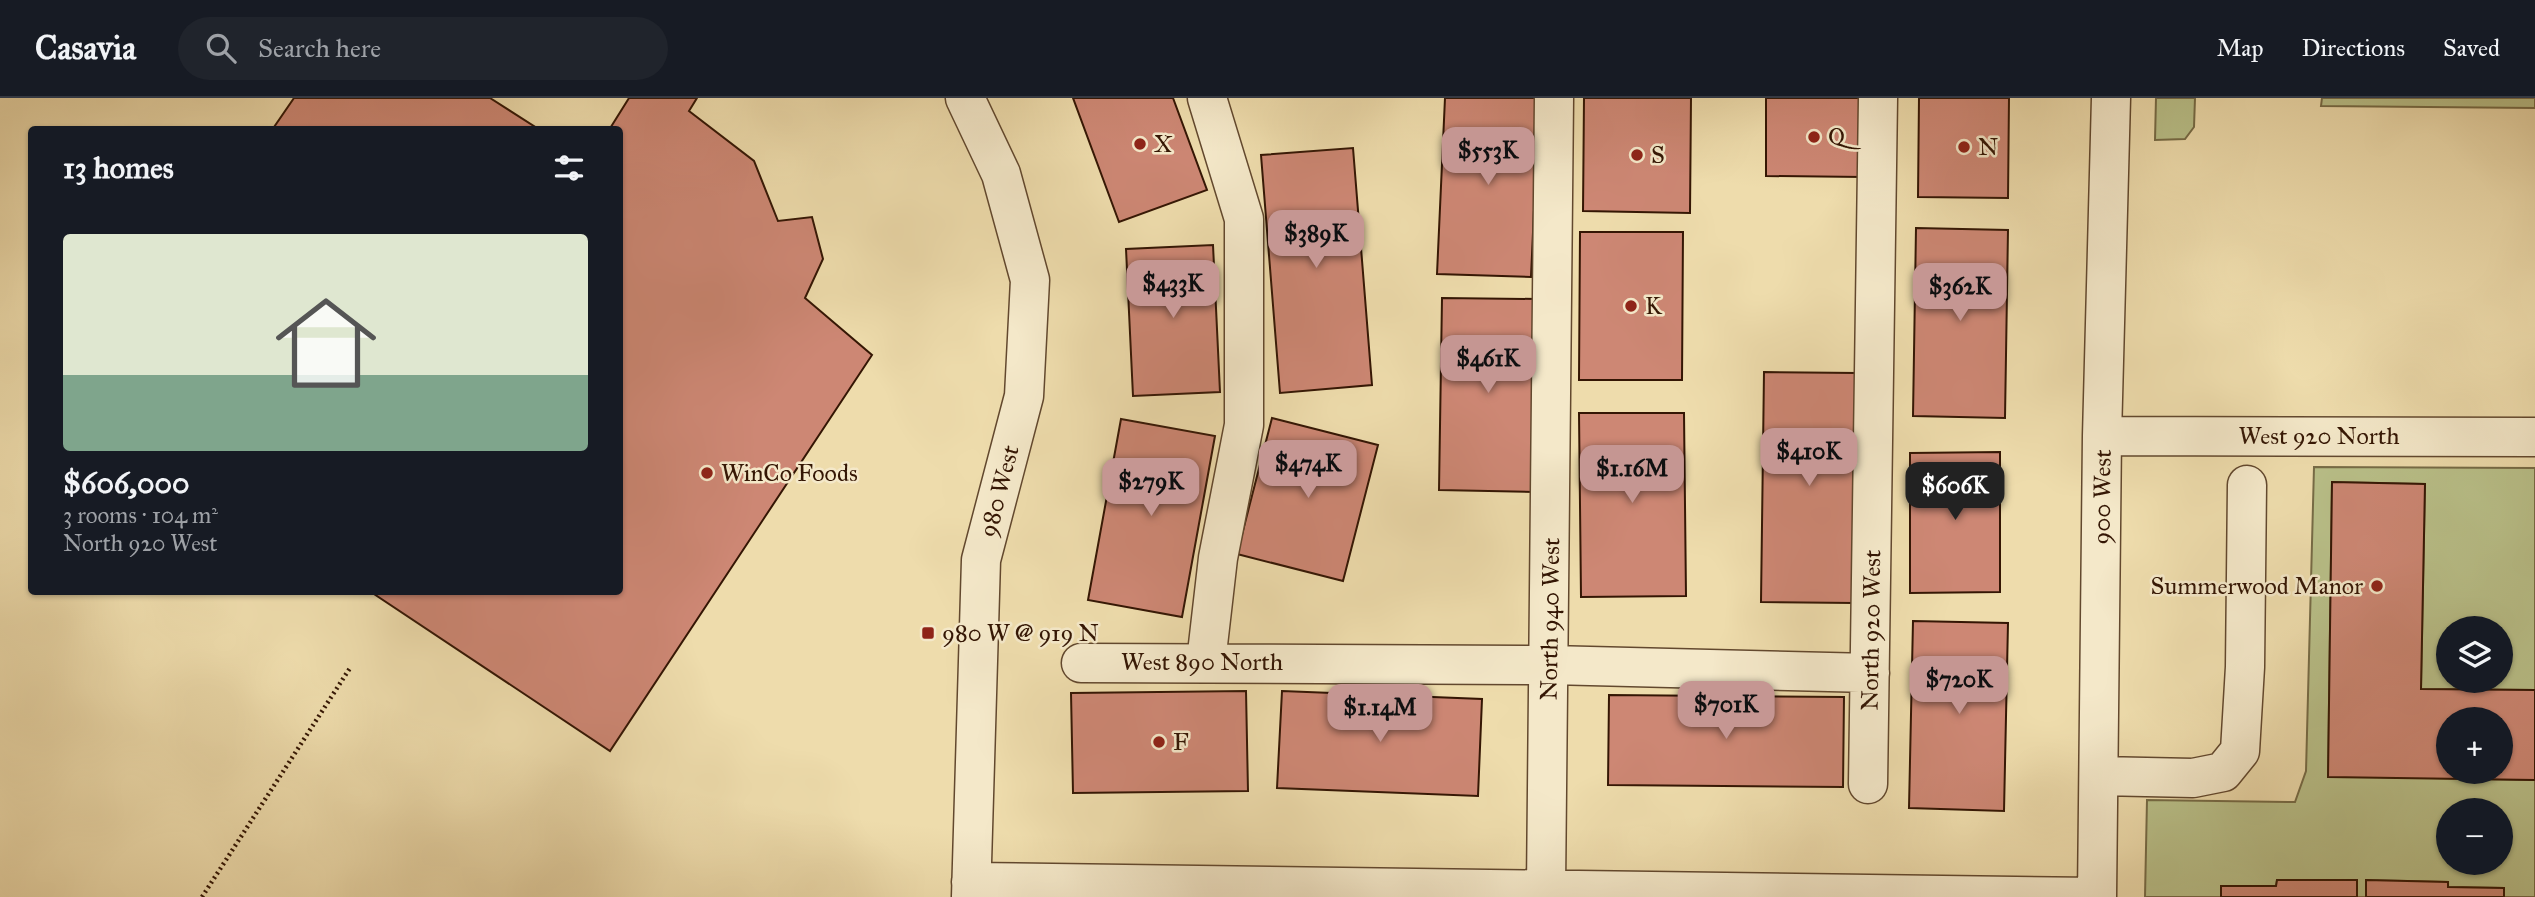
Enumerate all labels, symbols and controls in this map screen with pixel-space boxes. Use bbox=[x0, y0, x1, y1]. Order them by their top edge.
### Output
search box bbox=[178, 17, 668, 80]
text: Casavia bbox=[35, 28, 136, 68]
icon: search bbox=[202, 29, 240, 67]
text: Search here bbox=[258, 32, 381, 64]
text: Map bbox=[2217, 33, 2264, 63]
text: Directions bbox=[2302, 33, 2405, 63]
text: Saved bbox=[2443, 33, 2500, 63]
place label: Q bbox=[1828, 122, 1862, 152]
pin: $553K bbox=[1439, 127, 1537, 187]
place label: X bbox=[1154, 129, 1173, 159]
marker: Q bbox=[1806, 129, 1822, 145]
place label: N bbox=[1978, 132, 1998, 162]
marker: X bbox=[1132, 136, 1148, 152]
text: $553K bbox=[1458, 136, 1518, 164]
marker: N bbox=[1956, 139, 1972, 155]
place label: S bbox=[1651, 140, 1665, 170]
marker: S bbox=[1629, 147, 1645, 163]
icon: filters bbox=[550, 149, 588, 187]
text: 13 homes bbox=[63, 150, 174, 186]
pin: $389K bbox=[1267, 211, 1365, 270]
text: $389K bbox=[1284, 219, 1348, 247]
pin: $433K bbox=[1124, 260, 1222, 320]
pin: $362K bbox=[1911, 264, 2009, 323]
text: $433K bbox=[1142, 269, 1204, 297]
text: $362K bbox=[1929, 272, 1991, 300]
icon: home bbox=[263, 280, 389, 406]
place label: K bbox=[1645, 291, 1663, 321]
marker: K bbox=[1623, 298, 1639, 314]
pin: $461K bbox=[1439, 336, 1537, 395]
text: $461K bbox=[1456, 344, 1520, 372]
street label: West 920 North bbox=[2238, 421, 2400, 451]
pin: $410K bbox=[1760, 428, 1858, 488]
text: $410K bbox=[1776, 437, 1842, 465]
pin: $474K bbox=[1259, 440, 1357, 500]
street label: 980 West bbox=[972, 441, 1026, 540]
pin: $1.16M bbox=[1575, 446, 1689, 505]
text: $474K bbox=[1275, 449, 1341, 477]
street label: 900 West bbox=[2086, 449, 2118, 545]
text: $1.16M bbox=[1596, 454, 1668, 482]
place label: WinCo Foods bbox=[721, 458, 858, 488]
pin: $279K bbox=[1102, 458, 1200, 518]
pin: $606K bbox=[1906, 462, 2004, 522]
text: $606,000 bbox=[63, 465, 189, 501]
marker: WinCo Foods bbox=[699, 465, 715, 481]
text: $279K bbox=[1118, 467, 1184, 495]
text: $606K bbox=[1921, 471, 1989, 499]
text: 3 rooms · 104 m² bbox=[63, 501, 218, 529]
text: North 920 West bbox=[63, 529, 217, 557]
street label: North 940 West bbox=[1534, 537, 1566, 701]
street label: North 920 West bbox=[1855, 549, 1887, 711]
place label: Summerwood Manor bbox=[2151, 571, 2363, 601]
marker: Summerwood Manor bbox=[2369, 578, 2385, 594]
map controls bbox=[2436, 616, 2513, 875]
button: layers bbox=[2436, 616, 2513, 693]
place label: 980 W @ 919 N bbox=[942, 618, 1099, 648]
marker: 980 W @ 919 N bbox=[920, 625, 936, 641]
street label: West 890 North bbox=[1121, 647, 1283, 677]
pin: $720K bbox=[1910, 656, 2008, 716]
text: $720K bbox=[1925, 665, 1993, 693]
pin: $701K bbox=[1677, 682, 1775, 741]
pin: $1.14M bbox=[1323, 684, 1437, 744]
text: $701K bbox=[1694, 690, 1758, 718]
text: $1.14M bbox=[1343, 693, 1417, 721]
button: + bbox=[2436, 707, 2513, 784]
place label: F bbox=[1173, 727, 1189, 757]
marker: F bbox=[1151, 734, 1167, 750]
button: − bbox=[2436, 798, 2513, 875]

